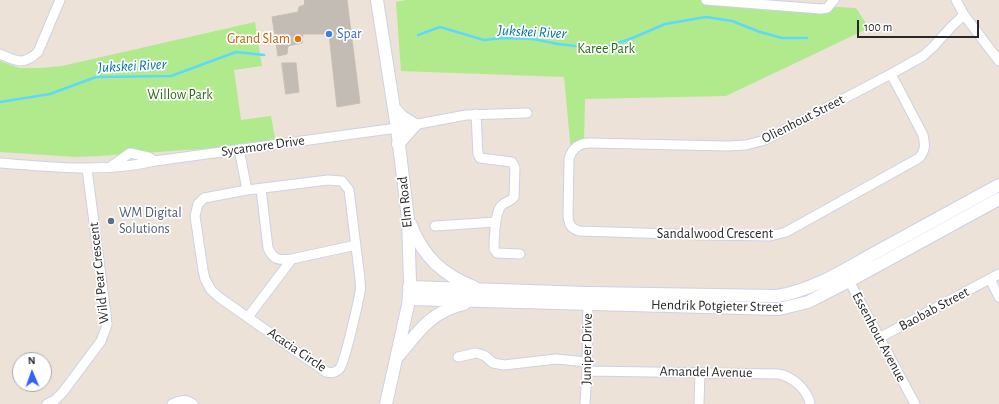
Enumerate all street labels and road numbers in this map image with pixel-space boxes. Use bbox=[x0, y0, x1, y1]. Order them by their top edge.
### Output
street label: Olienhout Street bbox=[759, 91, 847, 147]
street label: Sycamore Drive bbox=[220, 132, 306, 160]
street label: Elm Road bbox=[394, 175, 416, 229]
street label: Wild Pear Crescent bbox=[85, 221, 113, 325]
street label: Sandalwood Crescent bbox=[657, 226, 773, 242]
street label: Baobab Street bbox=[896, 284, 972, 334]
street label: Essenhout Avenue bbox=[848, 289, 910, 385]
street label: Hendrik Potgieter Street bbox=[651, 296, 783, 316]
street label: Juniper Drive bbox=[578, 313, 596, 385]
street label: Acacia Circle bbox=[264, 324, 330, 376]
street label: Amandel Avenue bbox=[659, 363, 753, 381]

